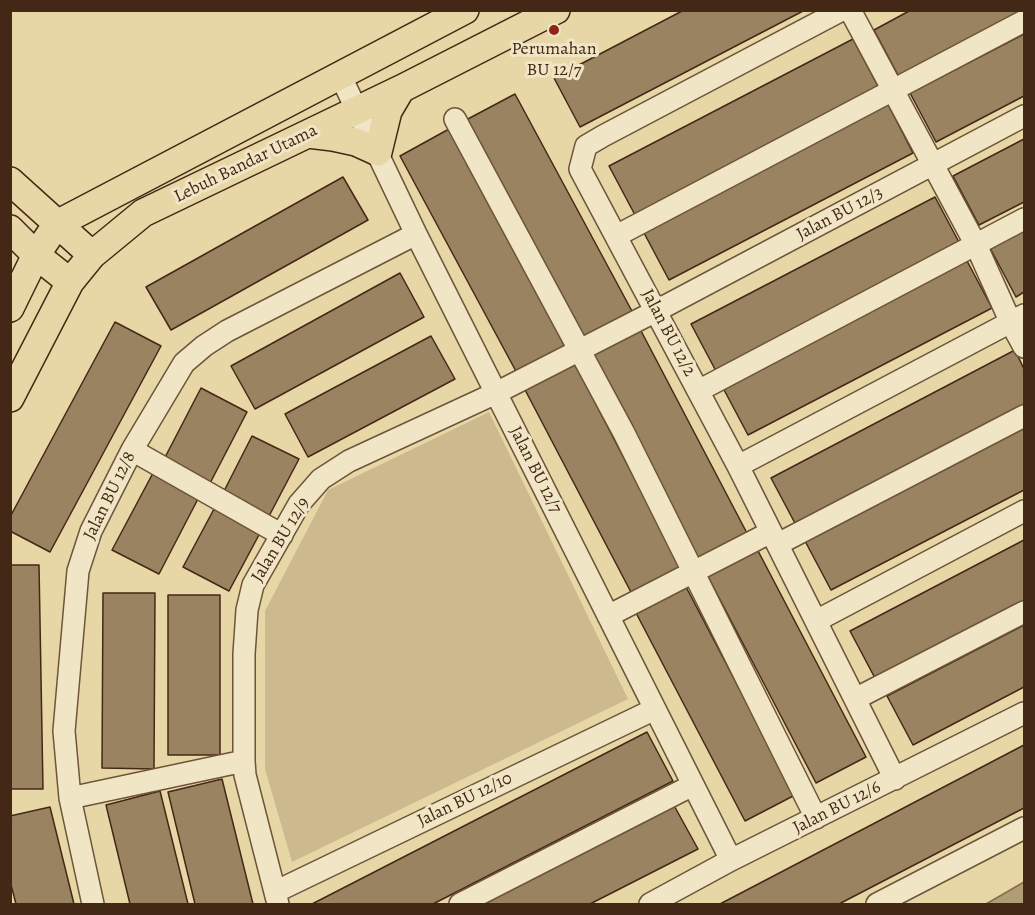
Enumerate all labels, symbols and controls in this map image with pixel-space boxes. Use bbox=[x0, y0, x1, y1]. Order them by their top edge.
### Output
marker: Perumahan BU 12/7 bbox=[547, 23, 561, 37]
place label: Perumahan BU 12/7 bbox=[511, 39, 597, 82]
street label: Lebuh Bandar Utama bbox=[171, 120, 321, 208]
street label: Jalan BU 12/3 bbox=[793, 182, 887, 246]
street label: Jalan BU 12/2 bbox=[636, 286, 700, 380]
street label: Jalan BU 12/7 bbox=[504, 423, 566, 517]
street label: Jalan BU 12/8 bbox=[79, 448, 141, 544]
street label: Jalan BU 12/9 bbox=[247, 494, 315, 586]
street label: Jalan BU 12/10 bbox=[414, 768, 516, 832]
street label: Jalan BU 12/6 bbox=[790, 777, 884, 839]

